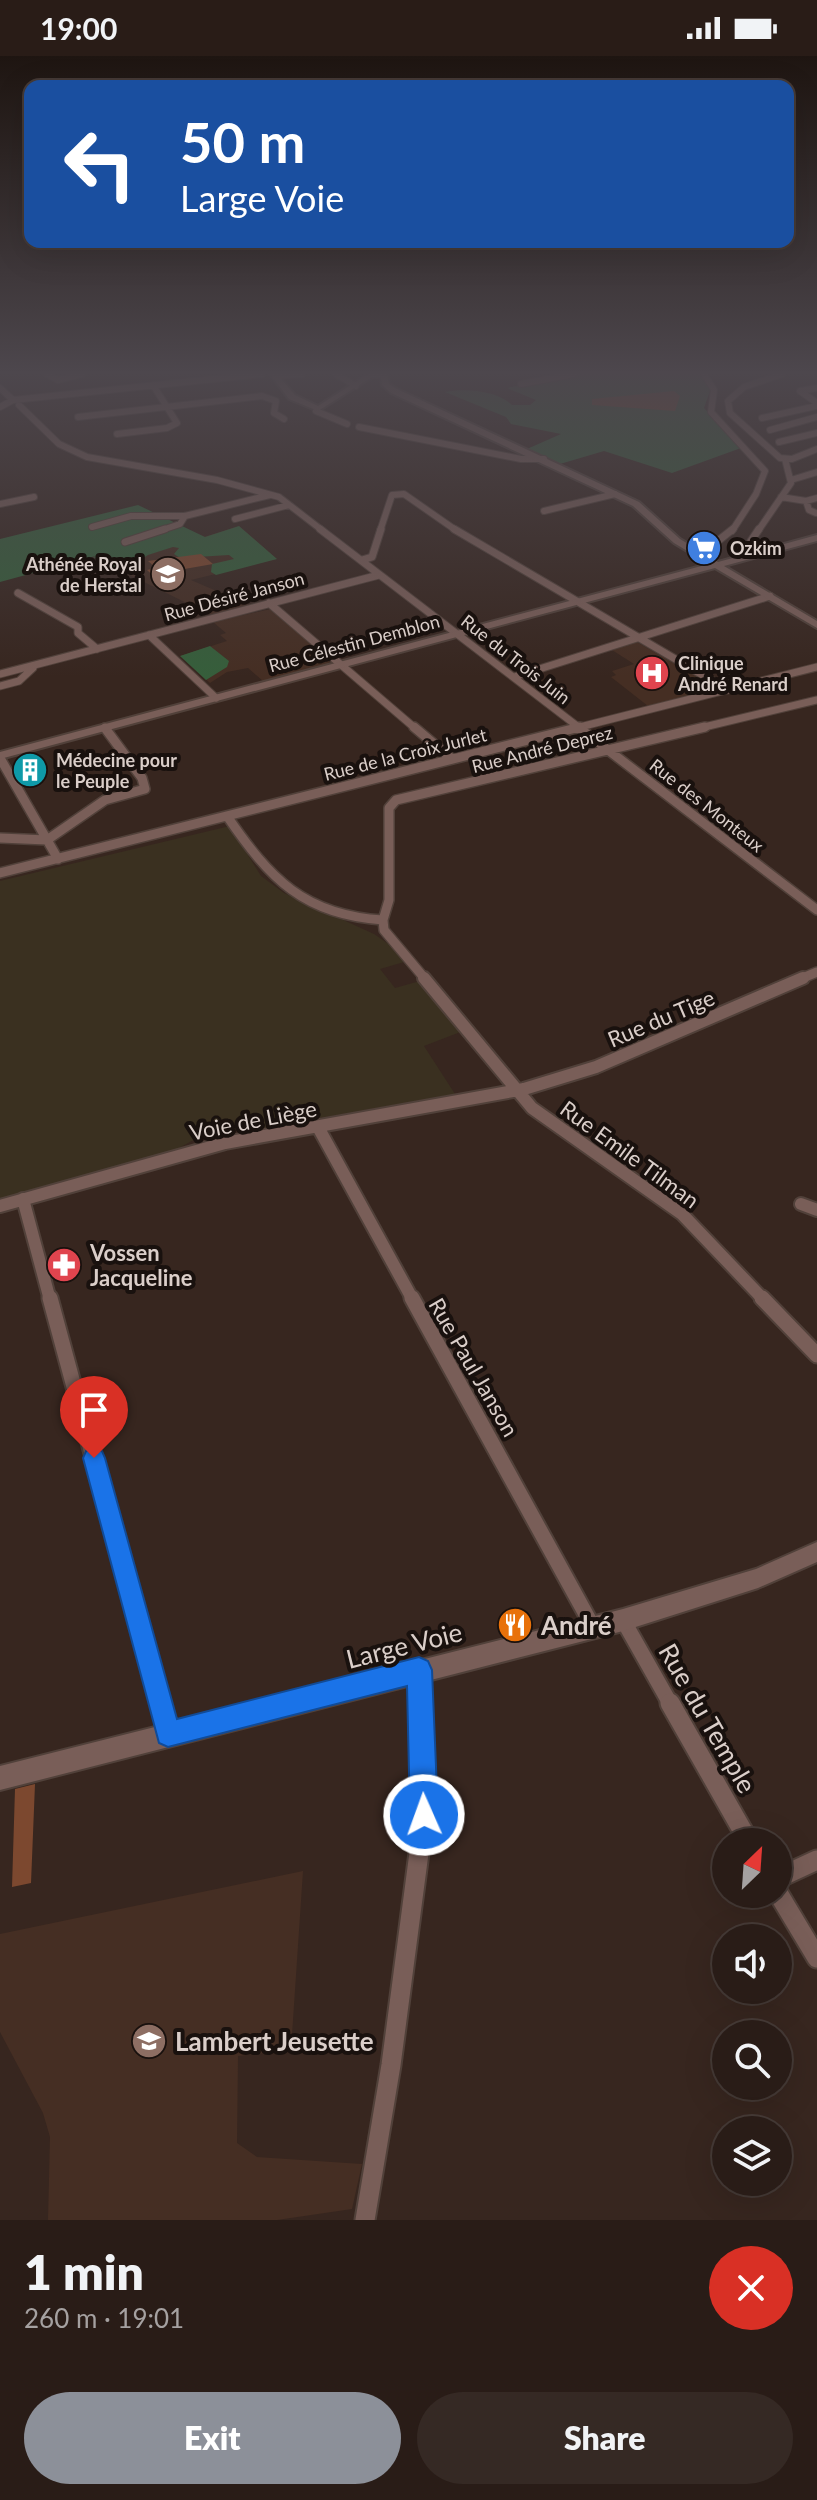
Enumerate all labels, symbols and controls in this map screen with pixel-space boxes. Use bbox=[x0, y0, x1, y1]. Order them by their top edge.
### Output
text: 19:00 bbox=[40, 10, 117, 46]
text: 50 m bbox=[180, 108, 305, 175]
icon: left bbox=[48, 112, 152, 216]
text: Large Voie bbox=[180, 176, 344, 220]
supermarket icon: Ozkim bbox=[685, 529, 723, 567]
place label: Ozkim bbox=[730, 537, 782, 559]
place label: Athénée Royal de Herstal bbox=[25, 553, 142, 596]
school or university icon: Athénée Royal de Herstal bbox=[149, 555, 187, 593]
street label: Rue Désiré Janson bbox=[161, 567, 307, 625]
street label: Rue Célestin Demblon bbox=[266, 610, 442, 676]
street label: Rue du Trois Juin bbox=[457, 610, 575, 708]
place label: Clinique André Renard bbox=[677, 652, 788, 695]
hospital icon: Clinique André Renard bbox=[633, 654, 671, 692]
street label: Rue André Deprez bbox=[469, 721, 615, 777]
street label: Rue de la Croix Jurlet bbox=[321, 723, 489, 785]
place label: Médecine pour le Peuple bbox=[56, 749, 177, 792]
building icon: Médecine pour le Peuple bbox=[11, 751, 49, 789]
street label: Rue des Monteux bbox=[646, 754, 768, 856]
street label: Rue du Tige bbox=[603, 983, 719, 1053]
street label: Voie de Liège bbox=[187, 1094, 319, 1146]
street label: Rue Emile Tilman bbox=[555, 1095, 705, 1213]
place label: Vossen Jacqueline bbox=[89, 1239, 193, 1291]
pharmacy icon: Vossen Jacqueline bbox=[45, 1246, 83, 1284]
street label: Rue Paul Janson bbox=[423, 1293, 525, 1441]
pin bbox=[60, 1376, 128, 1458]
icon: arrive bbox=[72, 1388, 116, 1432]
restaurant icon: André bbox=[496, 1606, 534, 1644]
place label: André bbox=[540, 1609, 612, 1641]
street label: Large Voie bbox=[343, 1615, 465, 1675]
street label: Rue du Temple bbox=[652, 1638, 764, 1798]
position arrow bbox=[382, 1773, 466, 1857]
north arrow bbox=[712, 1828, 792, 1908]
map controls bbox=[712, 1828, 792, 2196]
button: sound bbox=[712, 1924, 792, 2004]
button: search bbox=[712, 2020, 792, 2100]
school or university icon: Lambert Jeusette bbox=[130, 2022, 168, 2060]
place label: Lambert Jeusette bbox=[175, 2025, 374, 2057]
button: layers bbox=[712, 2116, 792, 2196]
text: 1 min bbox=[24, 2243, 144, 2300]
button: close bbox=[709, 2246, 793, 2330]
text: 260 m · 19:01 bbox=[24, 2302, 184, 2334]
button: Exit bbox=[24, 2392, 401, 2484]
button: Share bbox=[417, 2392, 793, 2484]

